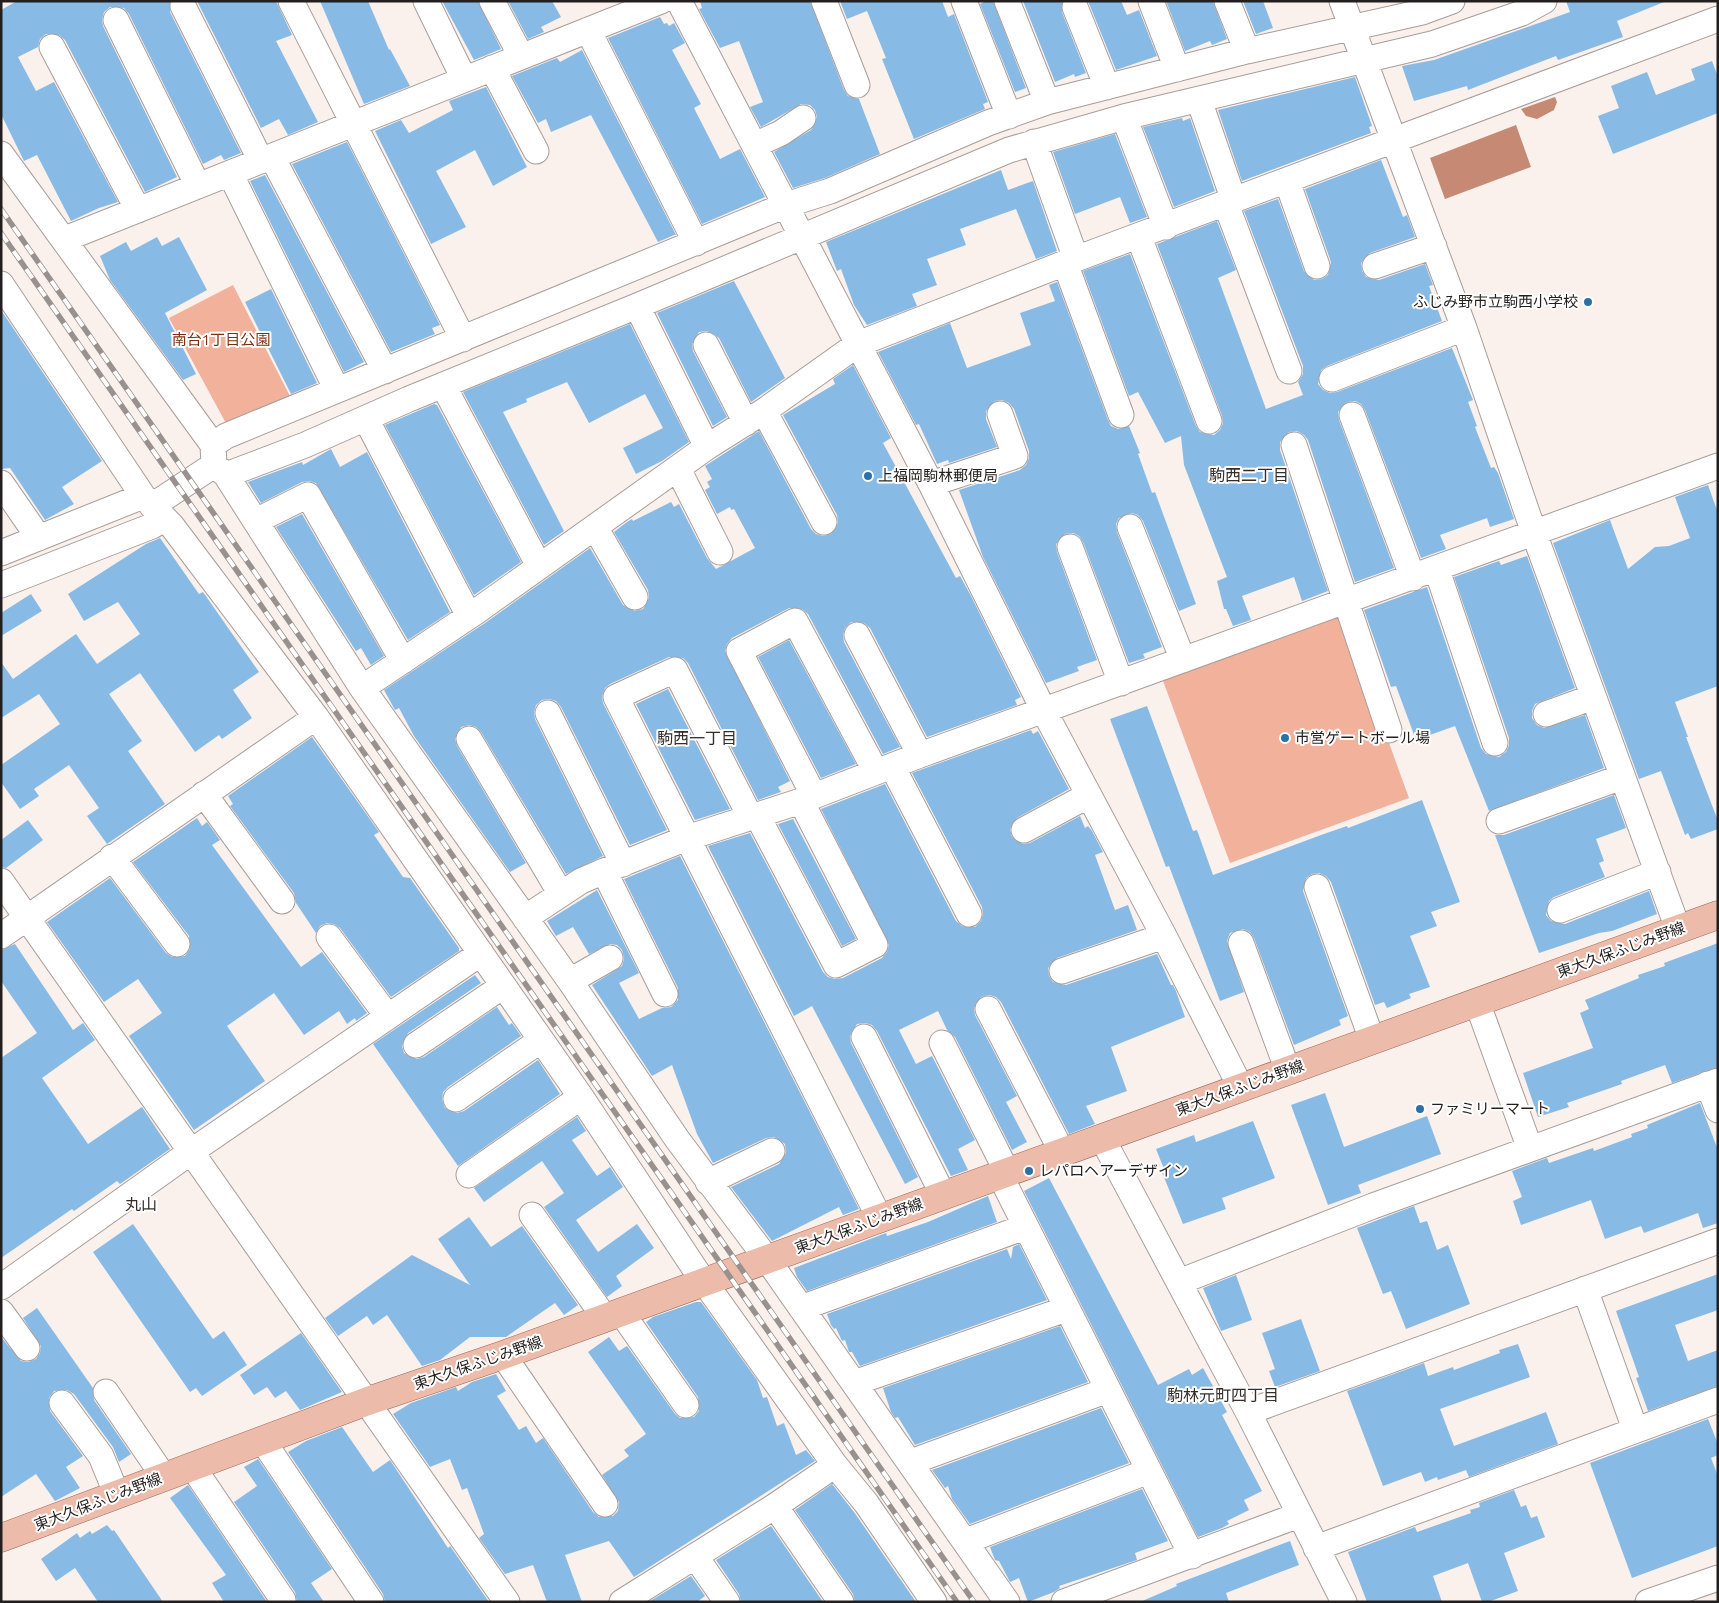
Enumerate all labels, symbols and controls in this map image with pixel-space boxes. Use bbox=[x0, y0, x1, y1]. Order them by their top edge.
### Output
place label: ふじみ野市立駒西小学校 bbox=[1413, 293, 1578, 310]
marker: ふじみ野市立駒西小学校 bbox=[1582, 296, 1594, 308]
park label: 南台1丁目公園 bbox=[172, 331, 270, 348]
district label: 駒西二丁目 bbox=[1209, 466, 1289, 484]
place label: 上福岡駒林郵便局 bbox=[878, 467, 998, 484]
marker: 上福岡駒林郵便局 bbox=[862, 470, 874, 482]
district label: 駒西一丁目 bbox=[657, 729, 737, 747]
place label: 市営ゲートボール場 bbox=[1295, 729, 1430, 746]
marker: 市営ゲートボール場 bbox=[1279, 732, 1291, 744]
street label: 東大久保ふじみ野線 bbox=[1554, 918, 1687, 981]
street label: 東大久保ふじみ野線 bbox=[1173, 1056, 1306, 1119]
place label: ファミリーマート bbox=[1430, 1100, 1550, 1117]
marker: ファミリーマート bbox=[1414, 1103, 1426, 1115]
place label: レパロヘアーデザイン bbox=[1039, 1162, 1188, 1179]
marker: レパロヘアーデザイン bbox=[1023, 1165, 1035, 1177]
street label: 東大久保ふじみ野線 bbox=[792, 1194, 925, 1257]
district label: 丸山 bbox=[125, 1195, 157, 1213]
street label: 東大久保ふじみ野線 bbox=[411, 1333, 544, 1393]
district label: 駒林元町四丁目 bbox=[1167, 1386, 1279, 1404]
street label: 東大久保ふじみ野線 bbox=[32, 1469, 164, 1534]

